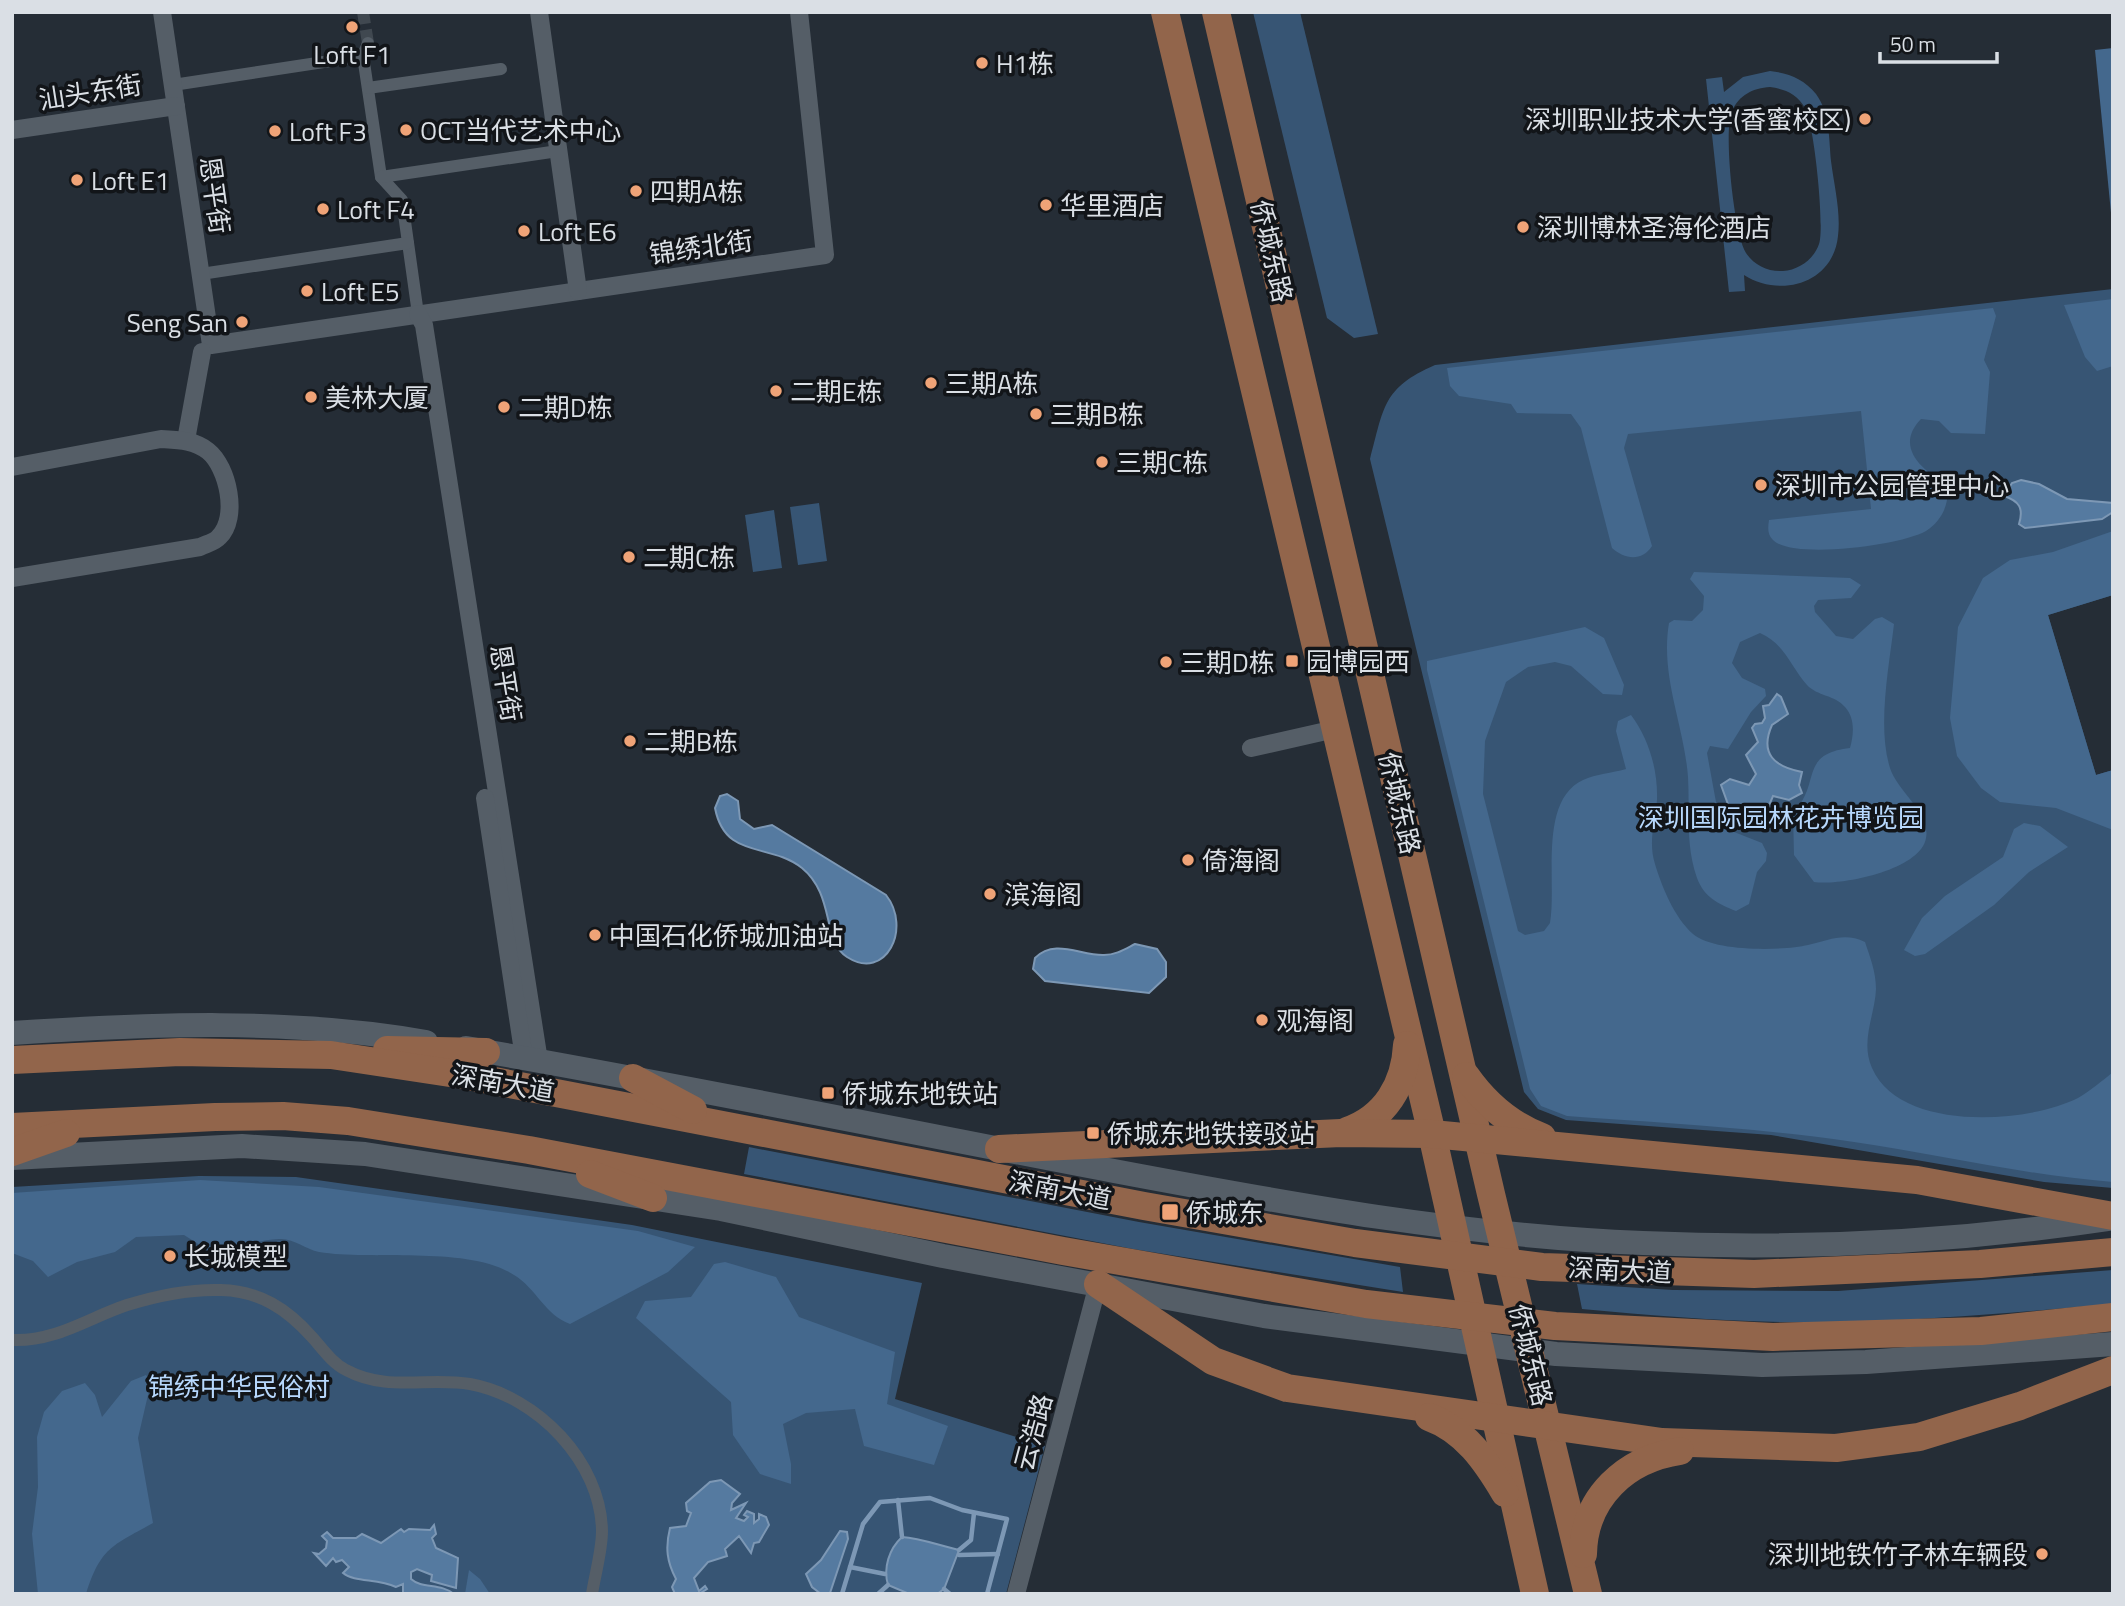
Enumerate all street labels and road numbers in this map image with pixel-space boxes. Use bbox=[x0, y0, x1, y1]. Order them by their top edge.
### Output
street label: 汕头东街 bbox=[36, 65, 144, 119]
street label: 恩平街 bbox=[190, 154, 240, 236]
street label: 侨城东路 bbox=[1241, 196, 1303, 306]
street label: 锦绣北街 bbox=[647, 220, 755, 274]
street label: 恩平街 bbox=[481, 641, 531, 725]
street label: 侨城东路 bbox=[1369, 748, 1431, 858]
street label: 深南大道 bbox=[448, 1055, 558, 1111]
street label: 深南大道 bbox=[1005, 1161, 1115, 1219]
street label: 深南大道 bbox=[1567, 1248, 1673, 1292]
street label: 侨城东路 bbox=[1499, 1300, 1563, 1410]
street label: 云浩路 bbox=[1004, 1389, 1062, 1475]

